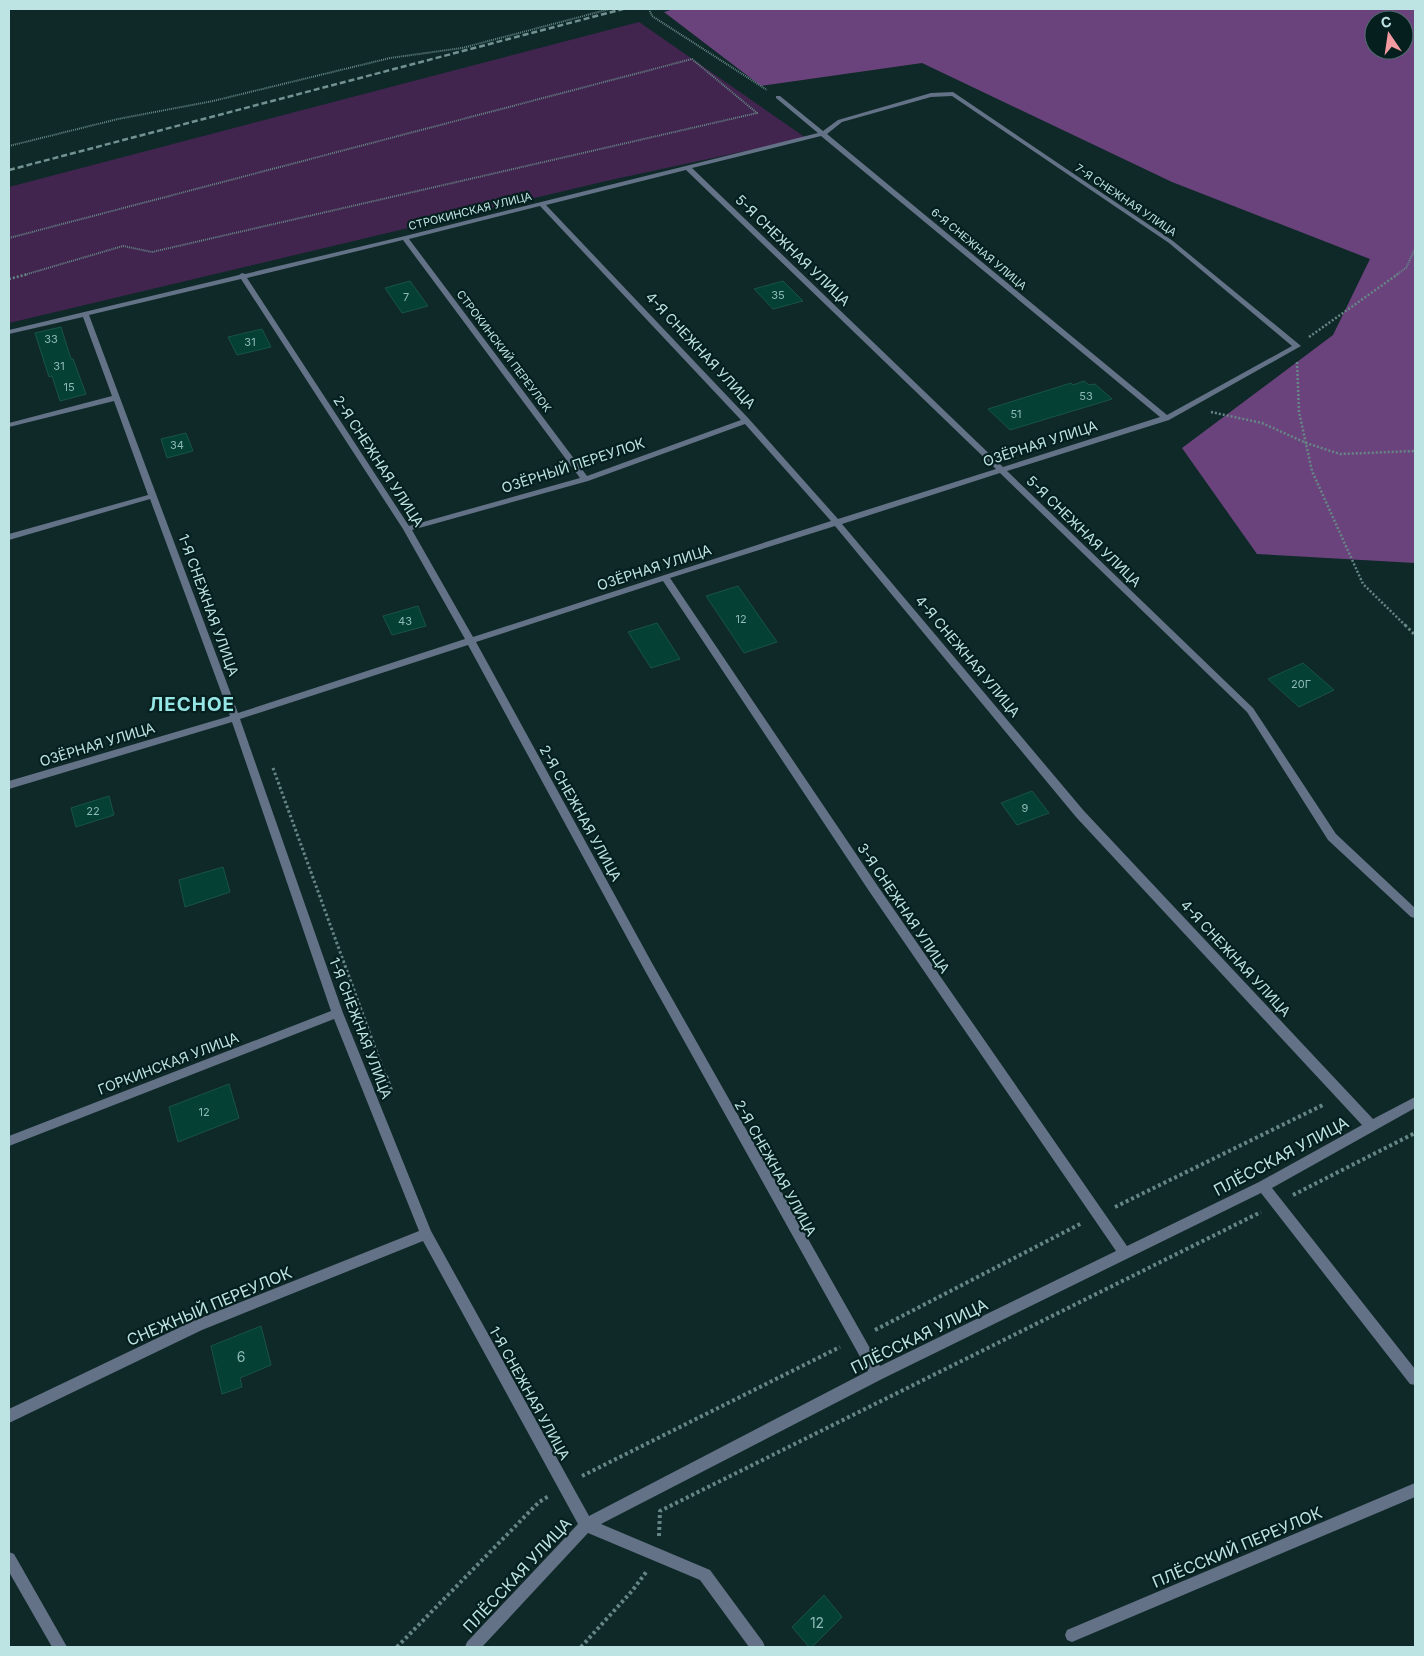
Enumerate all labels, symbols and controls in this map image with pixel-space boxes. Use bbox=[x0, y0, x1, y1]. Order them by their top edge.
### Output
north arrow bbox=[1364, 10, 1414, 60]
text: С bbox=[1379, 12, 1393, 31]
street label: 7-Я СНЕЖНАЯ УЛИЦА bbox=[1072, 161, 1180, 240]
street label: СТРОКИНСКАЯ УЛИЦА bbox=[407, 189, 533, 233]
street label: 5-Я СНЕЖНАЯ УЛИЦА bbox=[732, 191, 854, 309]
street label: 6-Я СНЕЖНАЯ УЛИЦА bbox=[928, 205, 1030, 293]
street label: СТРОКИНСКИЙ ПЕРЕУЛОК bbox=[454, 287, 555, 415]
street label: 4-Я СНЕЖНАЯ УЛИЦА bbox=[642, 288, 760, 412]
house number: 35 bbox=[771, 288, 785, 302]
house number: 7 bbox=[403, 290, 409, 304]
house number: 33 bbox=[44, 332, 58, 346]
house number: 31 bbox=[244, 335, 256, 349]
house number: 31 bbox=[53, 359, 65, 373]
house number: 15 bbox=[63, 380, 75, 394]
house number: 53 bbox=[1079, 389, 1093, 403]
street label: 2-Я СНЕЖНАЯ УЛИЦА bbox=[330, 392, 428, 530]
house number: 51 bbox=[1010, 407, 1022, 421]
street label: ОЗЁРНАЯ УЛИЦА bbox=[981, 416, 1100, 470]
street label: ОЗЁРНЫЙ ПЕРЕУЛОК bbox=[499, 433, 647, 496]
house number: 34 bbox=[170, 438, 184, 452]
street label: 5-Я СНЕЖНАЯ УЛИЦА bbox=[1023, 472, 1145, 590]
street label: 1-Я СНЕЖНАЯ УЛИЦА bbox=[175, 532, 243, 679]
street label: ОЗЁРНАЯ УЛИЦА bbox=[595, 540, 714, 594]
street label: 4-Я СНЕЖНАЯ УЛИЦА bbox=[912, 592, 1024, 721]
house number: 12 bbox=[735, 612, 747, 626]
house number: 43 bbox=[398, 614, 412, 628]
house number: 20Г bbox=[1291, 677, 1311, 691]
district label: ЛЕСНОЕ bbox=[149, 693, 235, 716]
street label: ОЗЁРНАЯ УЛИЦА bbox=[37, 718, 157, 770]
street label: 2-Я СНЕЖНАЯ УЛИЦА bbox=[536, 742, 626, 884]
house number: 9 bbox=[1022, 801, 1029, 815]
house number: 22 bbox=[86, 804, 100, 818]
street label: 3-Я СНЕЖНАЯ УЛИЦА bbox=[854, 840, 954, 976]
street label: 4-Я СНЕЖНАЯ УЛИЦА bbox=[1177, 896, 1295, 1020]
street label: 1-Я СНЕЖНАЯ УЛИЦА bbox=[326, 955, 396, 1101]
street label: ГОРКИНСКАЯ УЛИЦА bbox=[95, 1028, 241, 1098]
street label: 2-Я СНЕЖНАЯ УЛИЦА bbox=[731, 1097, 821, 1239]
house number: 12 bbox=[198, 1105, 210, 1119]
street label: ПЛЁССКАЯ УЛИЦА bbox=[1210, 1112, 1352, 1200]
street label: СНЕЖНЫЙ ПЕРЕУЛОК bbox=[123, 1262, 295, 1350]
street label: ПЛЁССКАЯ УЛИЦА bbox=[847, 1294, 991, 1378]
street label: 1-Я СНЕЖНАЯ УЛИЦА bbox=[486, 1323, 574, 1463]
house number: 6 bbox=[237, 1348, 245, 1365]
street label: ПЛЁССКИЙ ПЕРЕУЛОК bbox=[1149, 1502, 1325, 1592]
street label: ПЛЁССКАЯ УЛИЦА bbox=[459, 1513, 575, 1637]
house number: 12 bbox=[810, 1614, 824, 1631]

